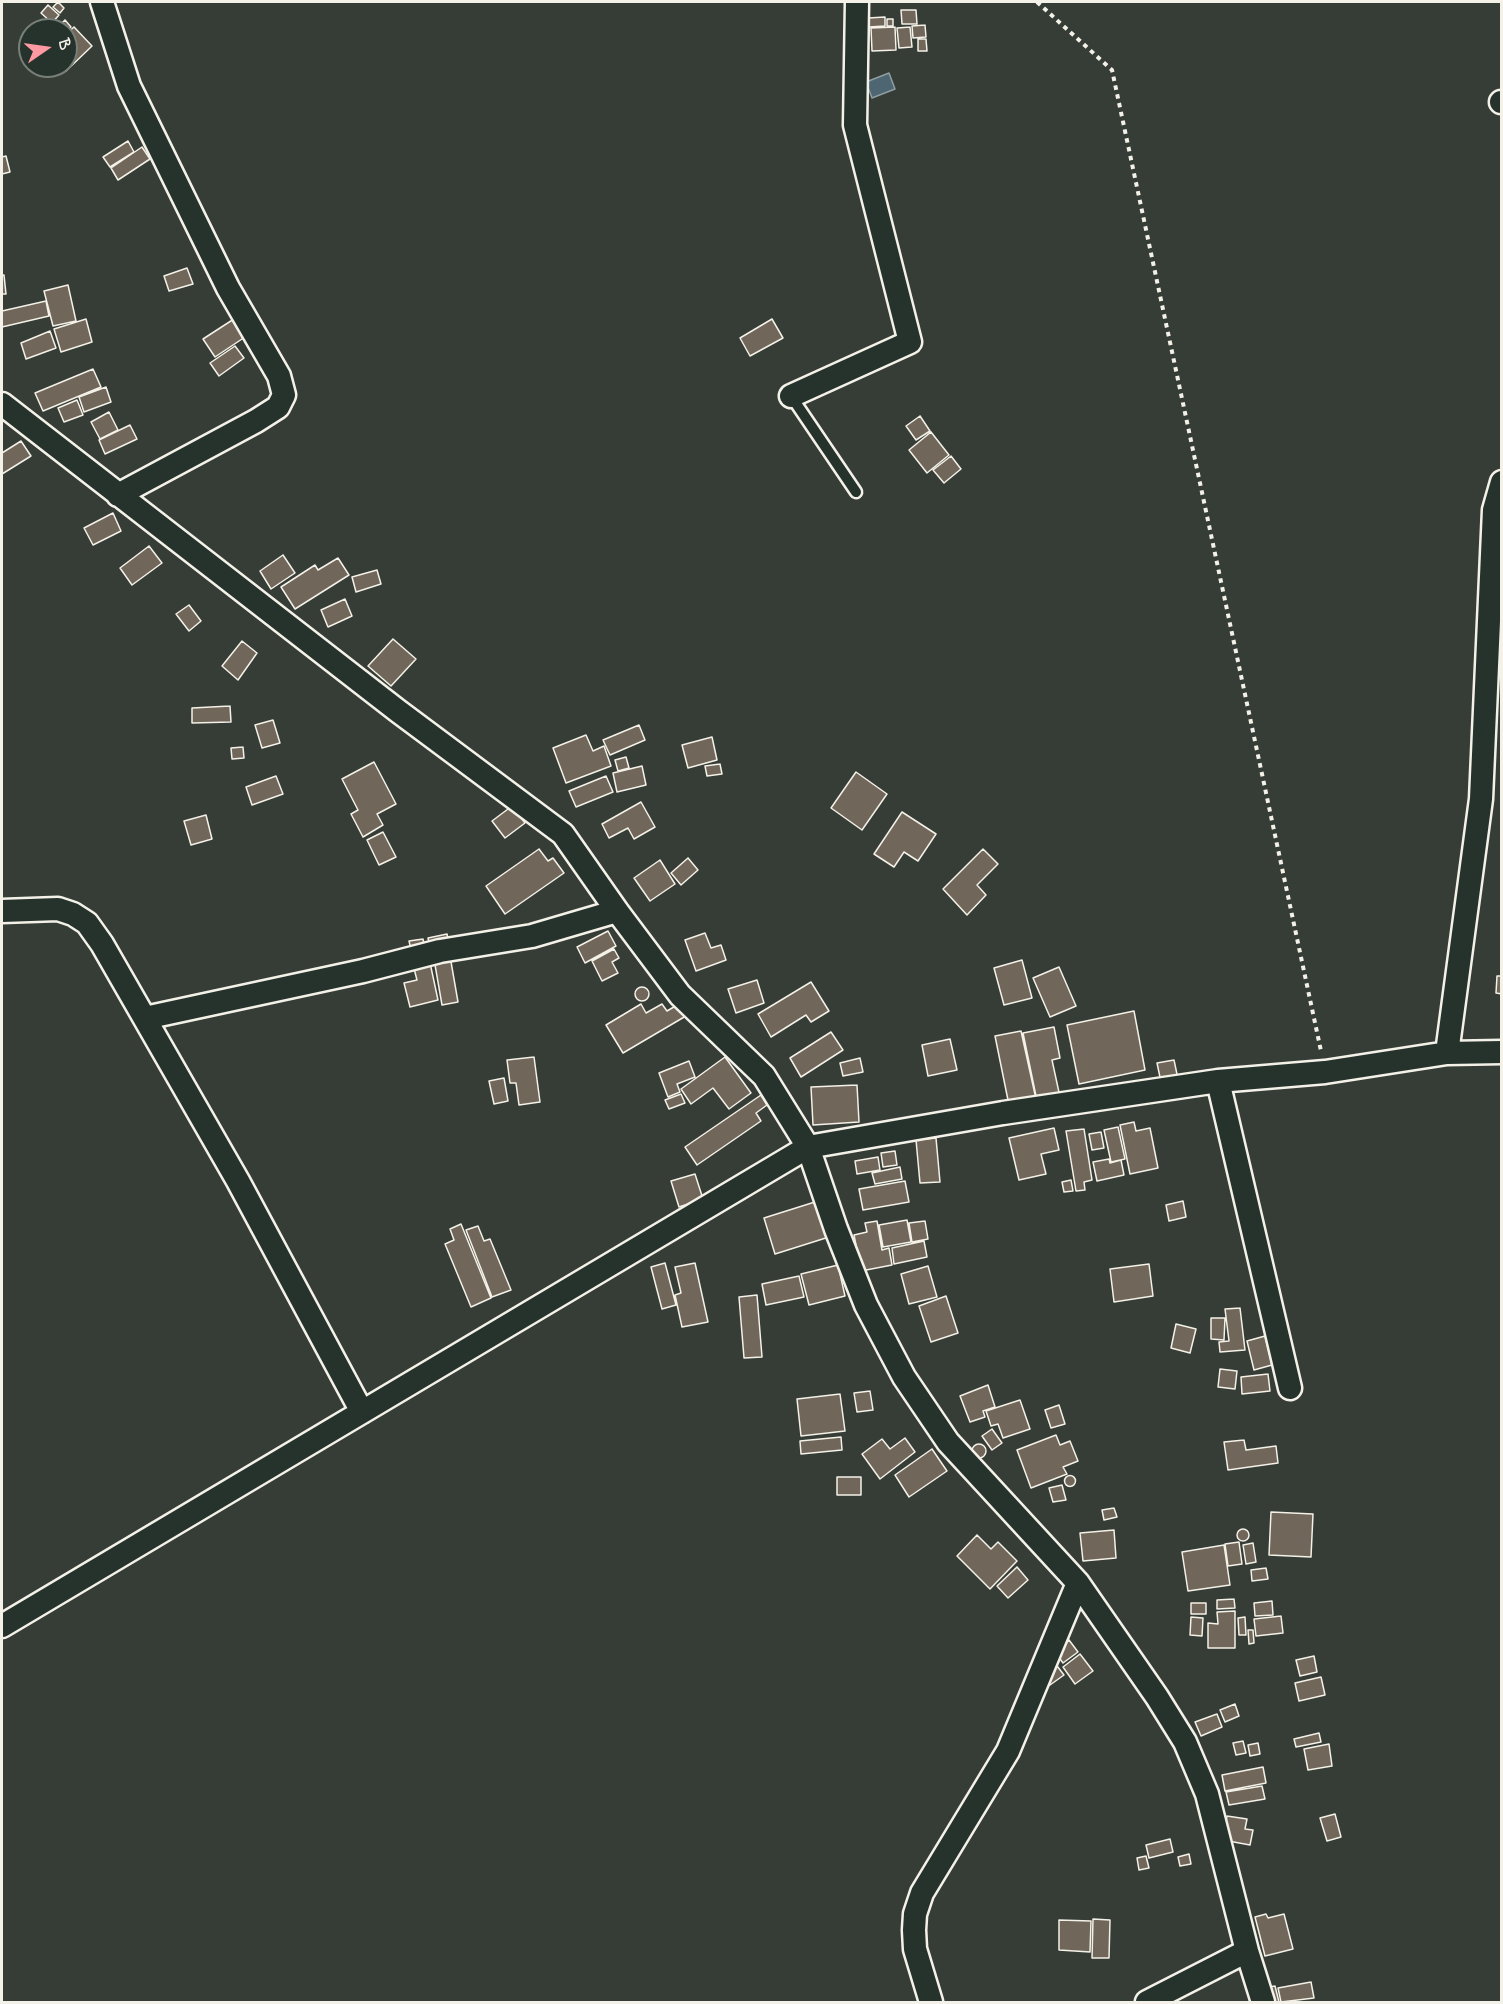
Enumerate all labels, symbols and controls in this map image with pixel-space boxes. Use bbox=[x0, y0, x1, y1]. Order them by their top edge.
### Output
north arrow bbox=[18, 18, 78, 78]
text: B bbox=[51, 36, 76, 52]

